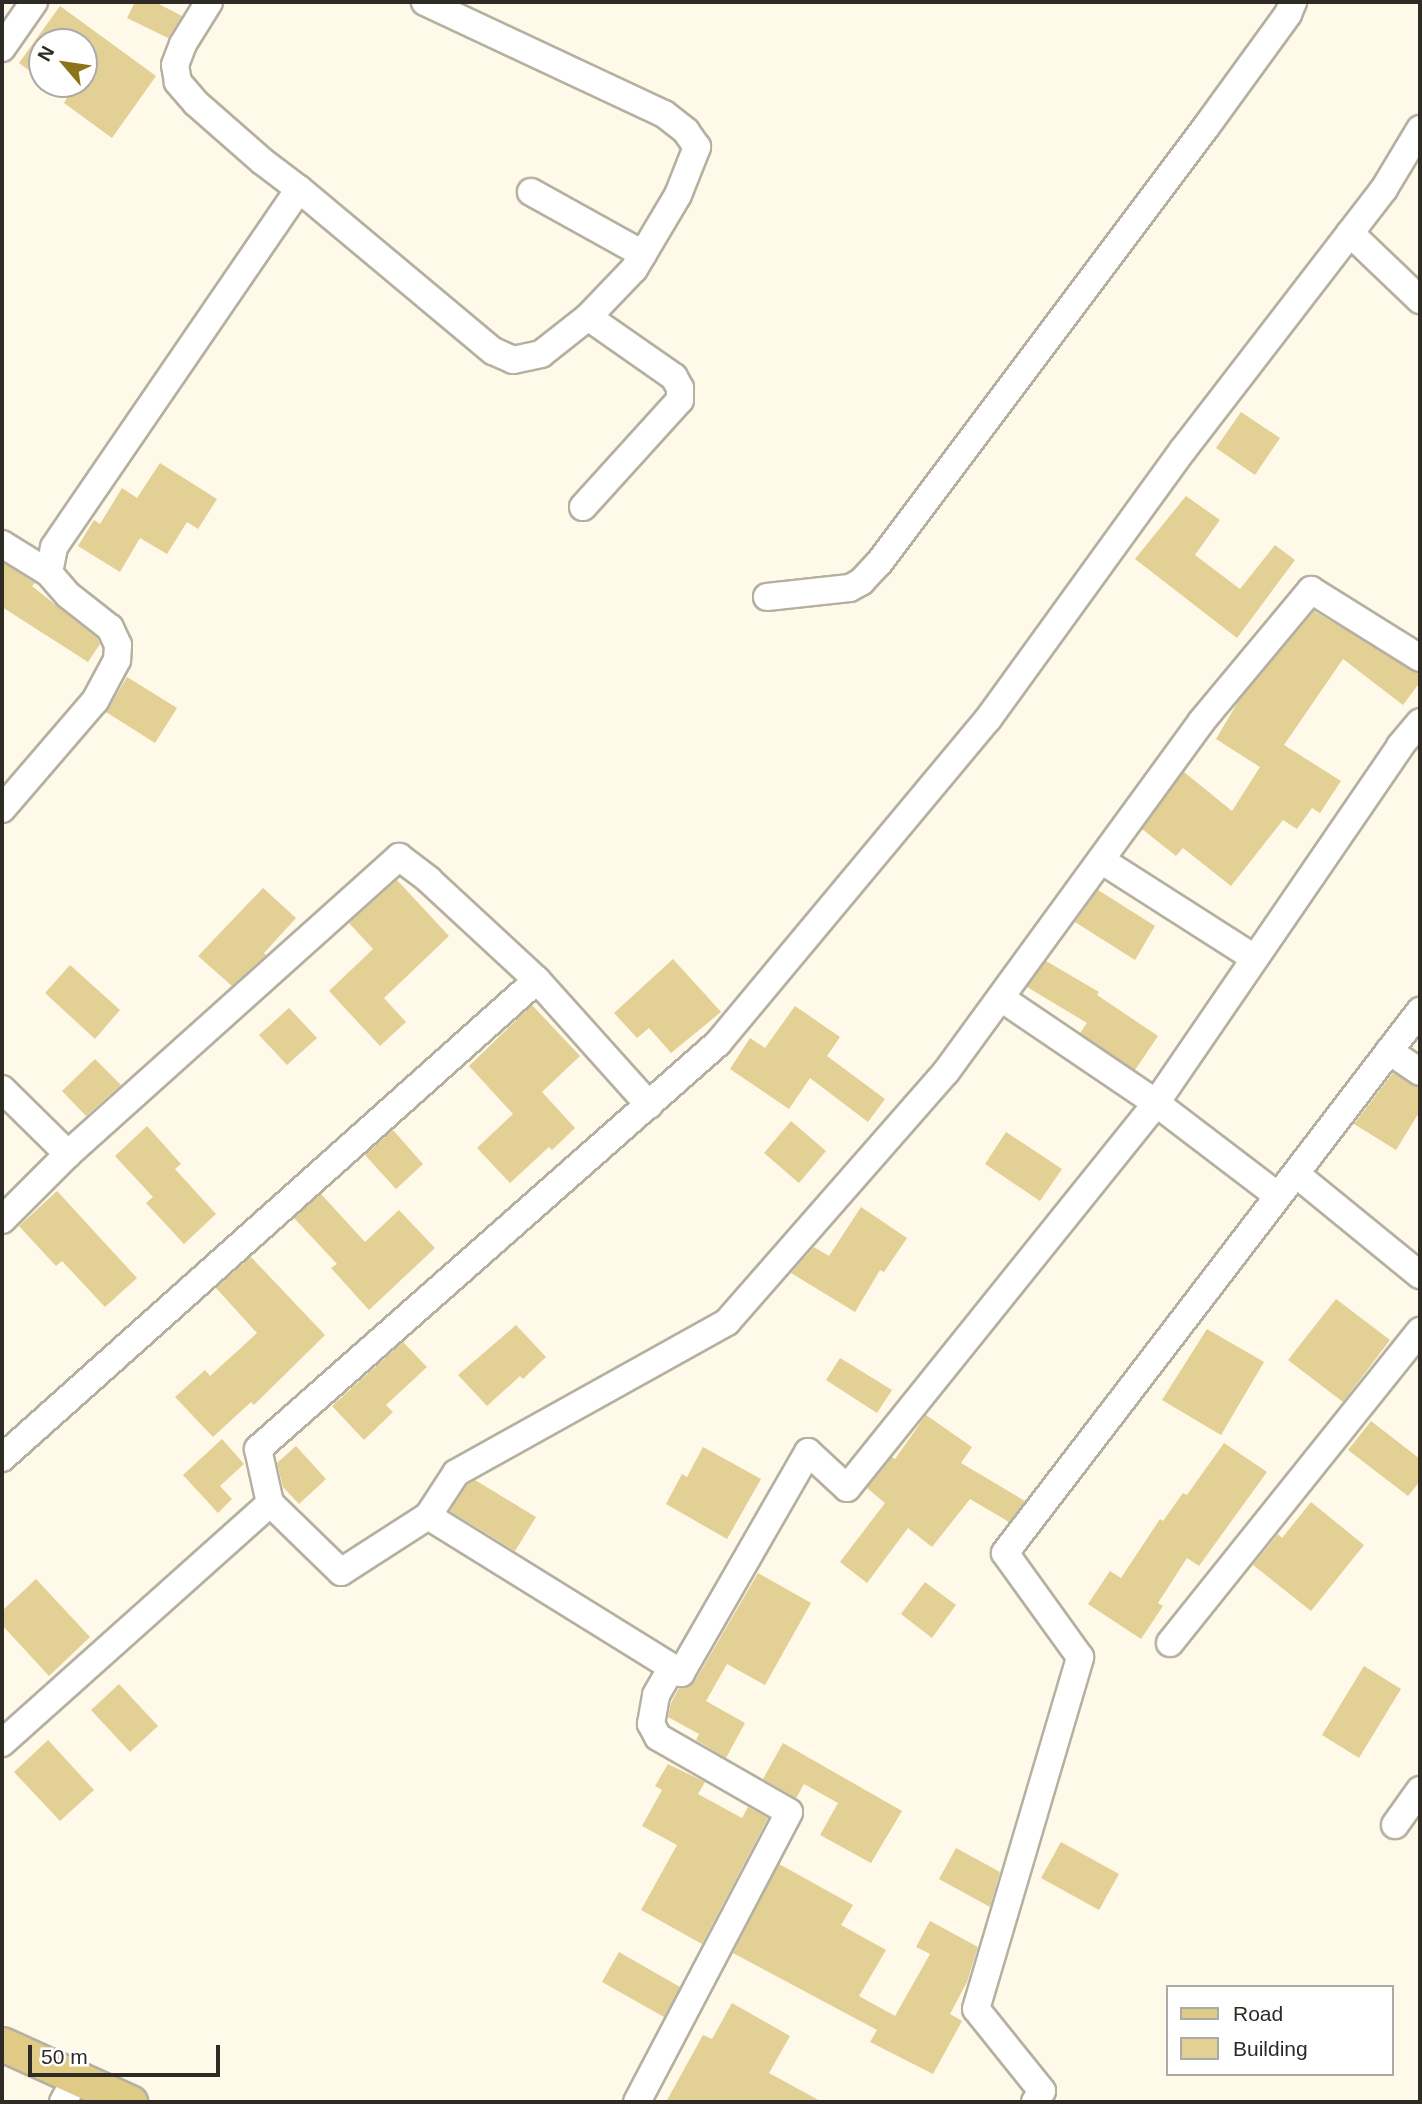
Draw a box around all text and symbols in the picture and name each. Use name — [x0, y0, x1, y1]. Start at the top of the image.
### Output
north arrow — [28, 28, 98, 98]
text: N — [33, 42, 58, 65]
legend — [1166, 1985, 1394, 2076]
text: Road — [1233, 2002, 1283, 2025]
scale bar — [32, 2030, 224, 2074]
text: Building — [1233, 2037, 1308, 2060]
text: 50 m — [41, 2045, 88, 2068]

